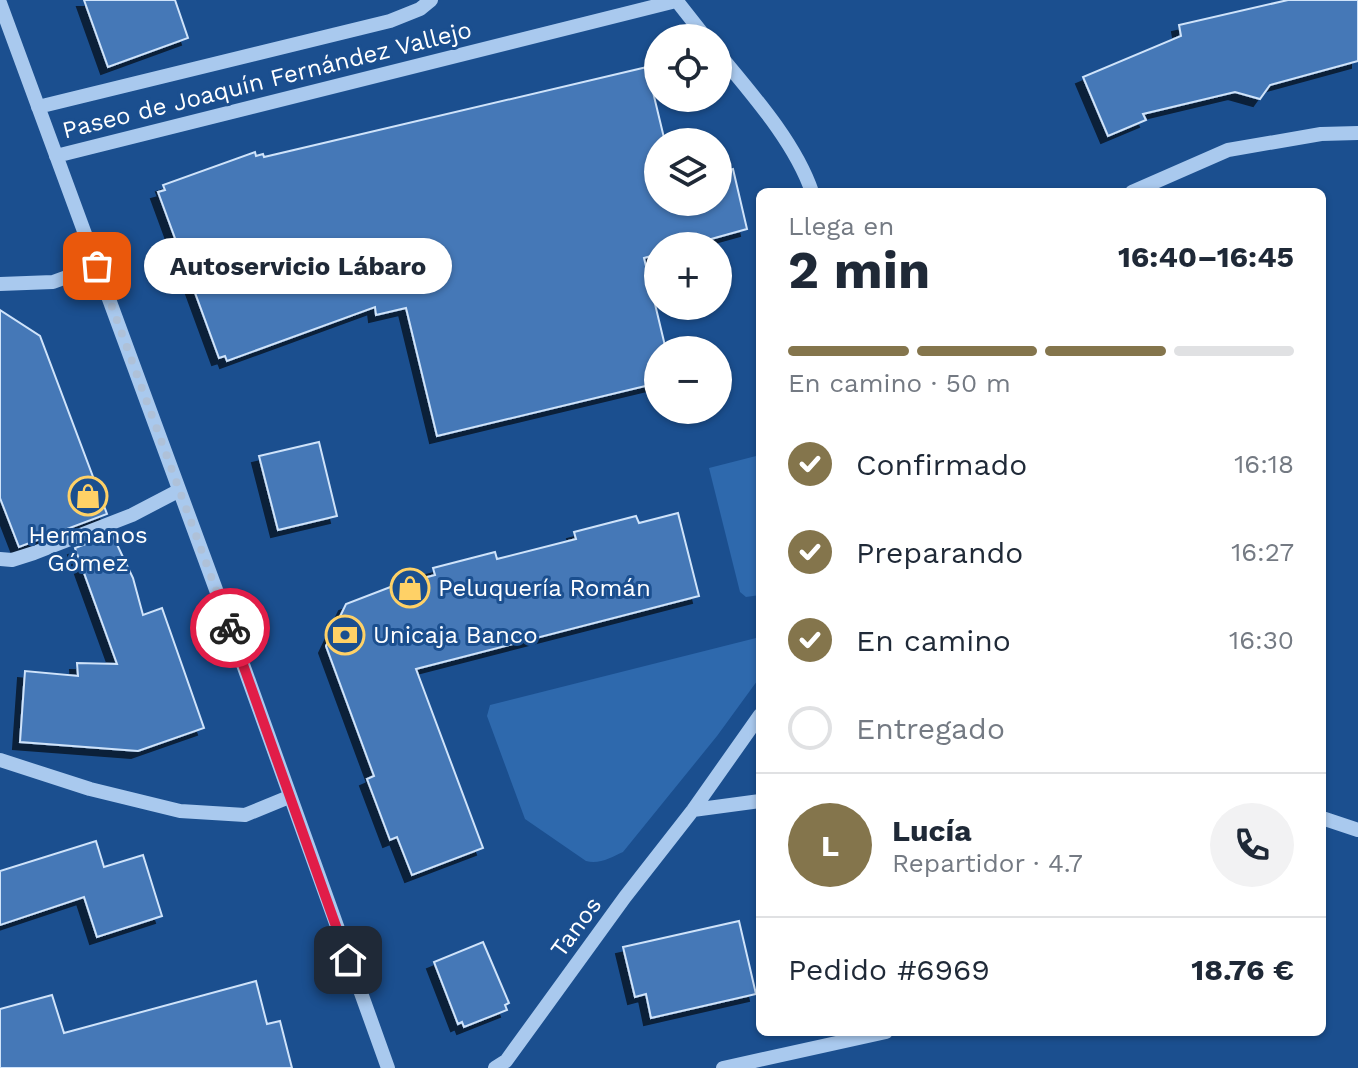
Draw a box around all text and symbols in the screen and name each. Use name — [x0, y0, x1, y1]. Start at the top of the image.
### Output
street label: Paseo de Joaquín Fernández Vallejo — [59, 16, 475, 144]
map controls — [644, 24, 732, 424]
button: locate — [644, 24, 732, 112]
button: layers — [644, 128, 732, 216]
text: Llega en — [788, 211, 894, 241]
pin — [63, 232, 131, 300]
button: + — [644, 232, 732, 320]
callout: Autoservicio Lábaro — [145, 238, 453, 294]
text: 16:40–16:45 — [1118, 239, 1294, 274]
text: 2 min — [788, 240, 930, 301]
icon: bag — [75, 244, 119, 288]
text: Autoservicio Lábaro — [170, 251, 426, 281]
button: − — [644, 336, 732, 424]
text: En camino · 50 m — [788, 368, 1011, 398]
icon: check — [788, 442, 832, 486]
text: Confirmado — [856, 447, 1027, 482]
text: 16:18 — [1234, 449, 1294, 479]
shop icon: Hermanos Gómez — [67, 475, 109, 517]
place label: Hermanos Gómez — [28, 521, 148, 577]
icon: check — [788, 530, 832, 574]
text: Preparando — [856, 535, 1023, 570]
text: 16:27 — [1231, 537, 1294, 567]
shop icon: Peluquería Román — [389, 567, 431, 609]
place label: Peluquería Román — [438, 574, 651, 602]
courier — [190, 588, 270, 668]
icon: bike — [208, 606, 252, 650]
bank icon: Unicaja Banco — [324, 614, 366, 656]
icon: check — [788, 618, 832, 662]
place label: Unicaja Banco — [373, 621, 538, 649]
text: En camino — [856, 623, 1011, 658]
text: 16:30 — [1229, 625, 1294, 655]
text: Entregado — [856, 711, 1005, 746]
button: phone — [1210, 803, 1294, 887]
text: Lucía — [892, 813, 972, 848]
text: L — [821, 828, 839, 863]
text: Repartidor · 4.7 — [892, 848, 1083, 878]
street label: Tanos — [545, 891, 607, 963]
pin — [314, 926, 382, 994]
icon: home — [326, 938, 370, 982]
text: Pedido #6969 — [788, 952, 990, 987]
text: 18.76 € — [1191, 952, 1294, 987]

